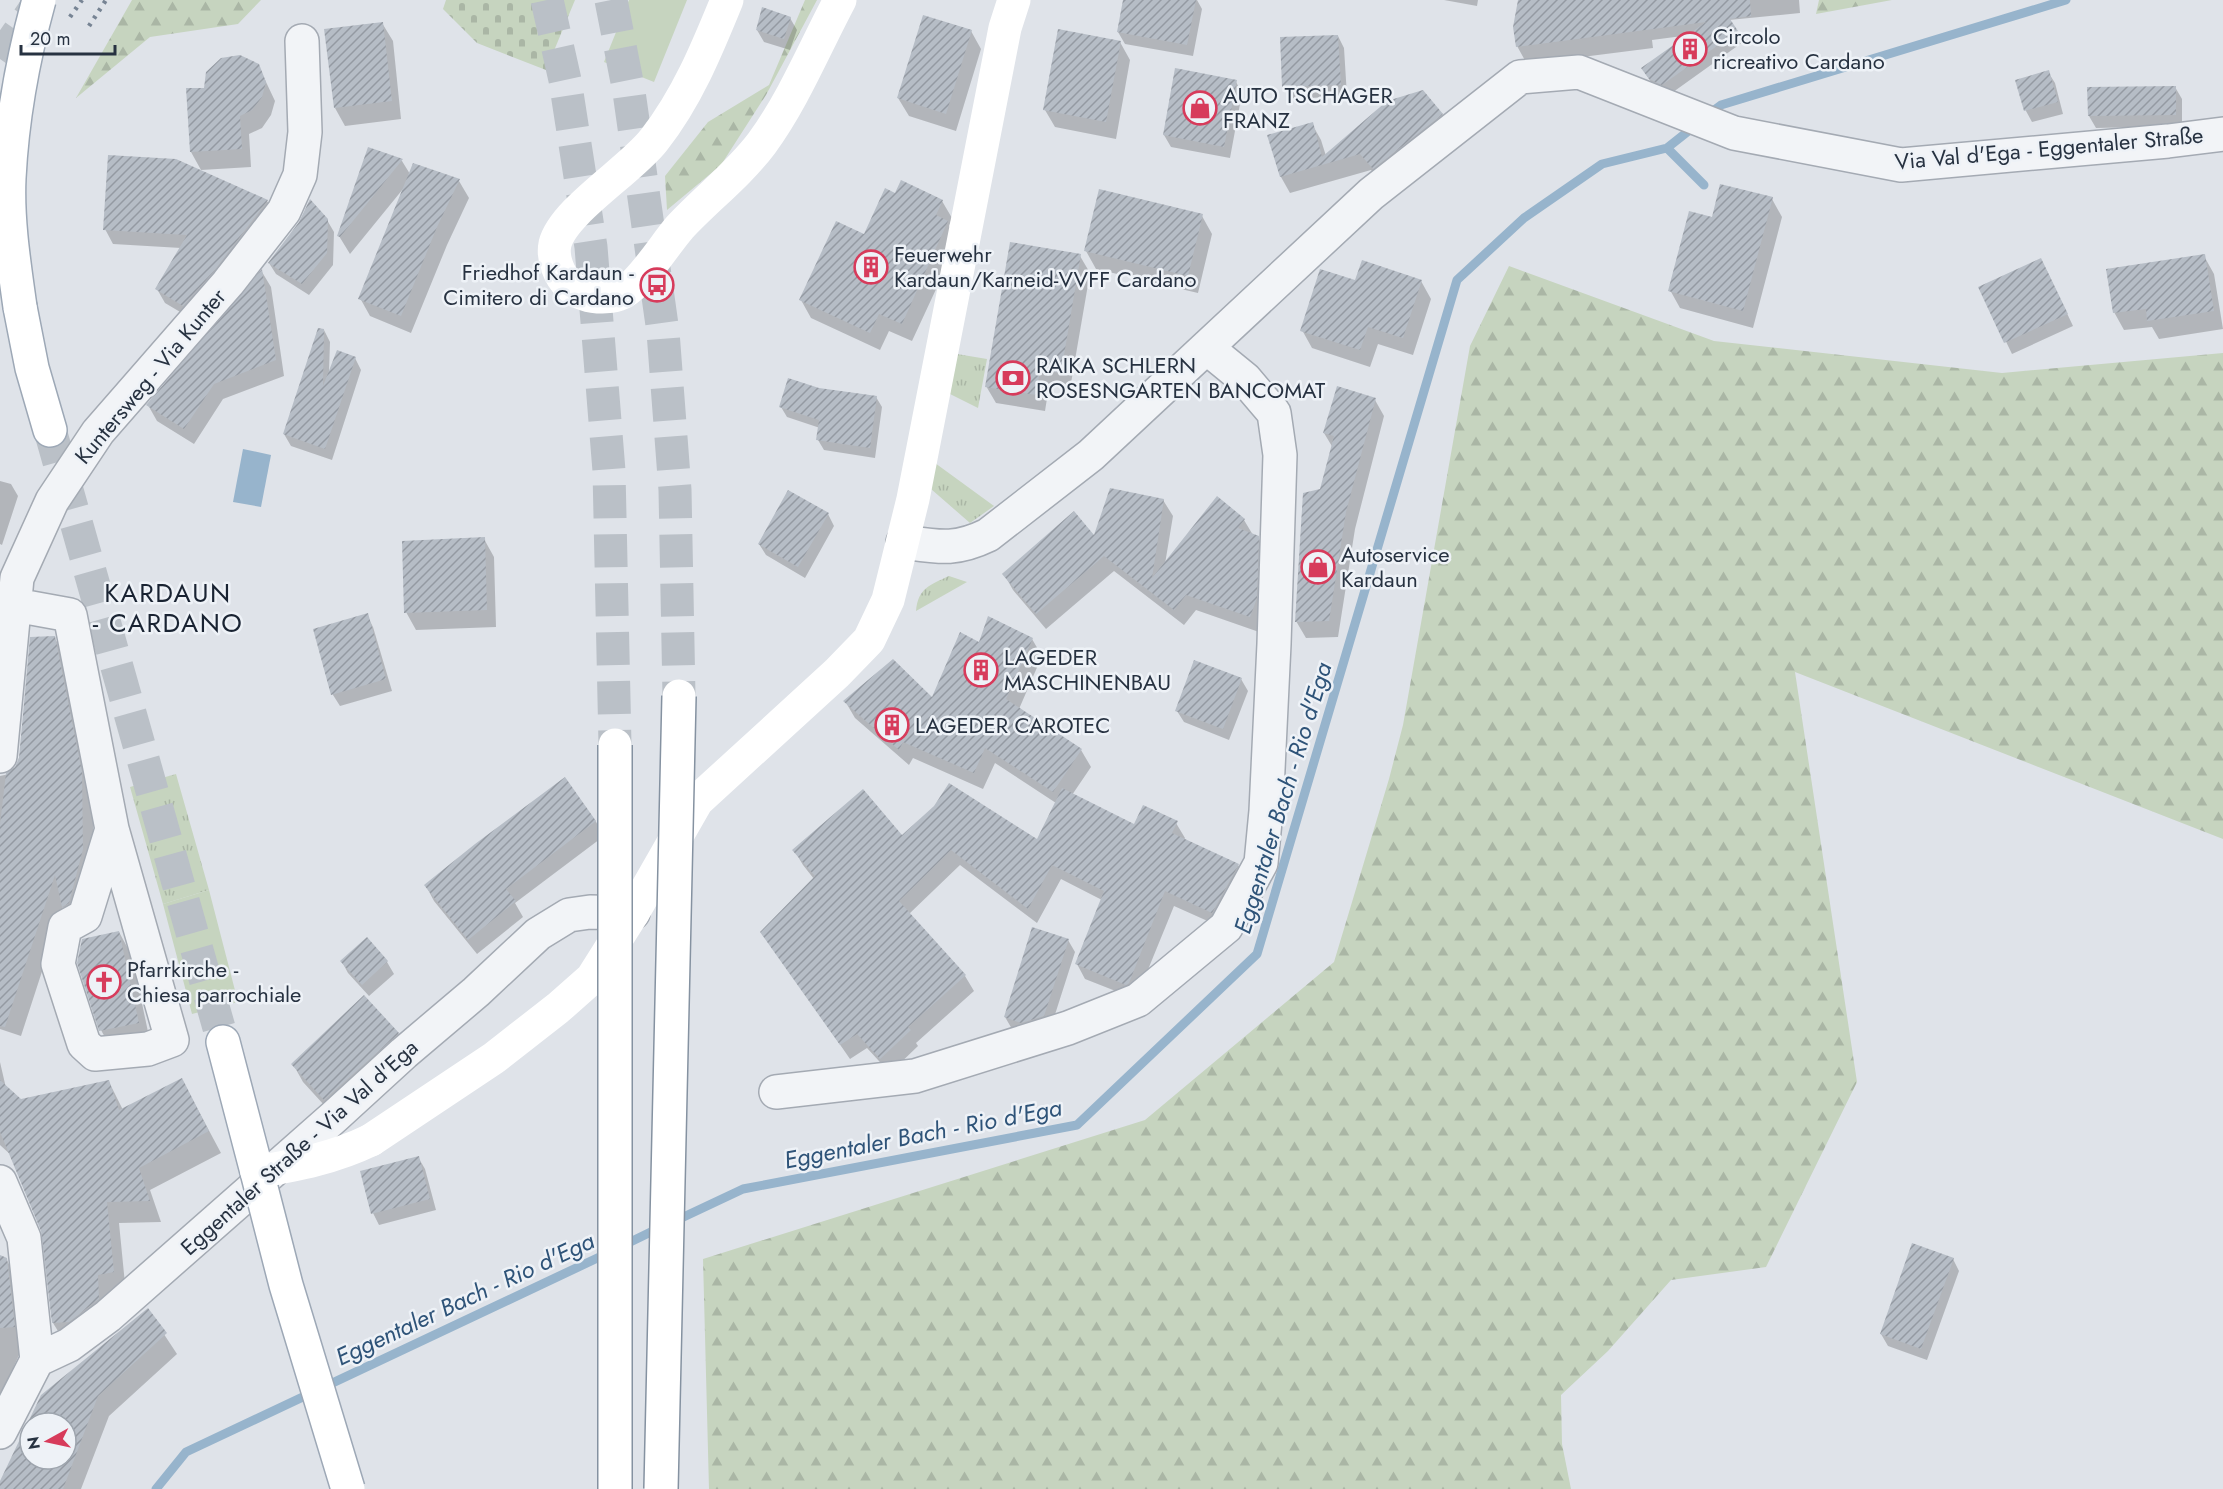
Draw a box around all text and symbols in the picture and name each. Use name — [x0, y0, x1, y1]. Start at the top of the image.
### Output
scale bar — [21, 18, 116, 56]
place label: Circolo ricreativo Cardano — [1713, 20, 1885, 77]
text: 20 m — [30, 26, 70, 52]
building icon: Circolo ricreativo Cardano — [1672, 31, 1708, 67]
place label: AUTO TSCHAGER FRANZ — [1223, 79, 1393, 136]
shop icon: AUTO TSCHAGER FRANZ — [1182, 90, 1218, 126]
street label: Via Val d'Ega - Eggentaler Straße — [1893, 119, 2205, 177]
place label: Feuerwehr Kardaun/Karneid-VVFF Cardano — [894, 238, 1197, 295]
building icon: Feuerwehr Kardaun/Karneid-VVFF Cardano — [853, 249, 889, 285]
place label: Friedhof Kardaun - Cimitero di Cardano — [443, 256, 634, 313]
bus stop icon: Friedhof Kardaun - Cimitero di Cardano — [639, 267, 675, 303]
street label: Kuntersweg - Via Kunter — [67, 281, 233, 471]
place label: RAIKA SCHLERN ROSESNGARTEN BANCOMAT — [1036, 349, 1326, 406]
bank icon: RAIKA SCHLERN ROSESNGARTEN BANCOMAT — [995, 360, 1031, 396]
place label: Autoservice Kardaun — [1341, 538, 1450, 595]
shop icon: Autoservice Kardaun — [1300, 549, 1336, 585]
district label: KARDAUN - CARDANO — [93, 574, 243, 642]
place label: LAGEDER MASCHINENBAU — [1004, 641, 1171, 698]
building icon: LAGEDER MASCHINENBAU — [963, 652, 999, 688]
water label: Eggentaler Bach - Rio d'Ega — [1225, 658, 1341, 938]
building icon: LAGEDER CAROTEC — [874, 707, 910, 743]
place label: LAGEDER CAROTEC — [915, 709, 1110, 741]
place label: Pfarrkirche - Chiesa parrochiale — [127, 953, 301, 1010]
church icon: Pfarrkirche - Chiesa parrochiale — [86, 964, 122, 1000]
street label: Eggentaler Straße - Via Val d'Ega — [173, 1032, 425, 1262]
water label: Eggentaler Bach - Rio d'Ega — [781, 1089, 1065, 1178]
water label: Eggentaler Bach - Rio d'Ega — [329, 1223, 600, 1374]
north arrow — [18, 1411, 78, 1471]
text: N — [21, 1435, 46, 1451]

